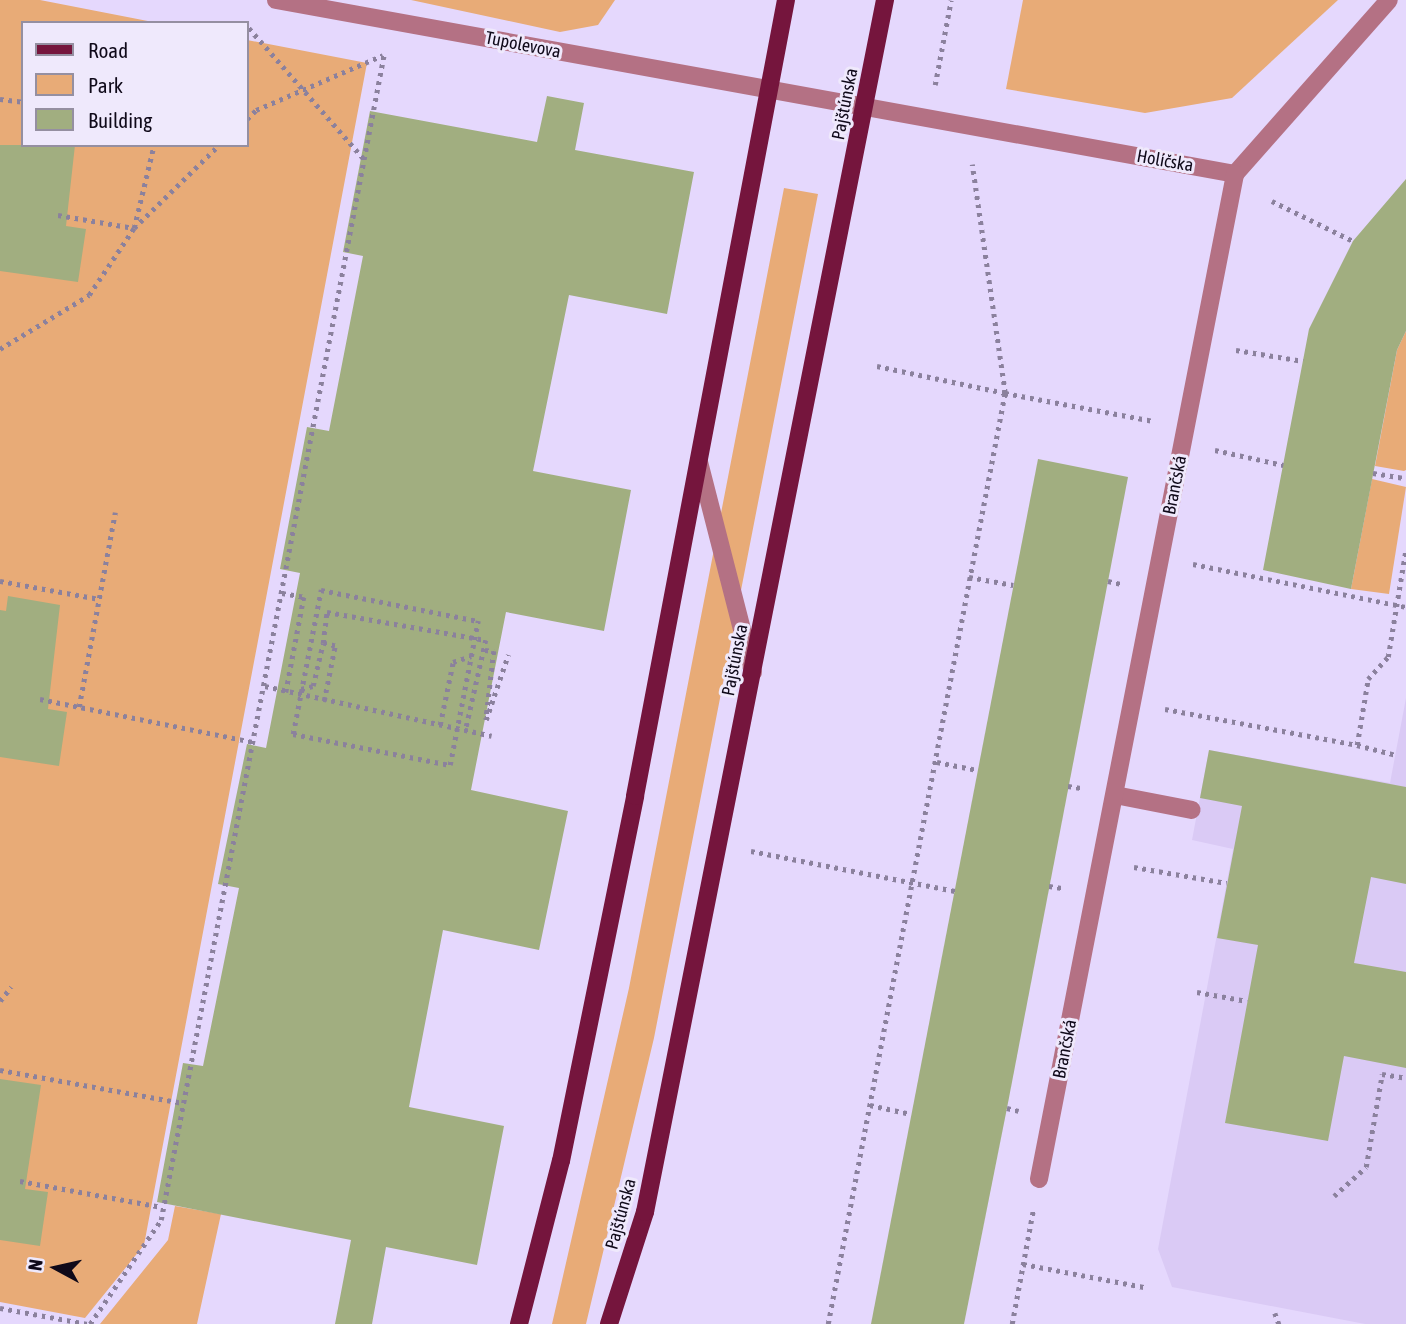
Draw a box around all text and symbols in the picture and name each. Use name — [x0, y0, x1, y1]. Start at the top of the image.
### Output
legend — [21, 21, 248, 147]
street label: Tupolevova — [483, 27, 563, 63]
text: Road — [88, 38, 128, 62]
street label: Pajštúnska — [827, 66, 863, 142]
text: Park — [88, 73, 123, 97]
text: Building — [88, 108, 152, 132]
street label: Holíčska — [1135, 145, 1195, 177]
street label: Brančská — [1159, 454, 1191, 516]
street label: Pajštúnska — [717, 622, 753, 698]
street label: Brančská — [1049, 1018, 1081, 1080]
street label: Pajštúnska — [601, 1176, 641, 1252]
north arrow — [21, 1233, 91, 1303]
text: N — [24, 1258, 47, 1272]

